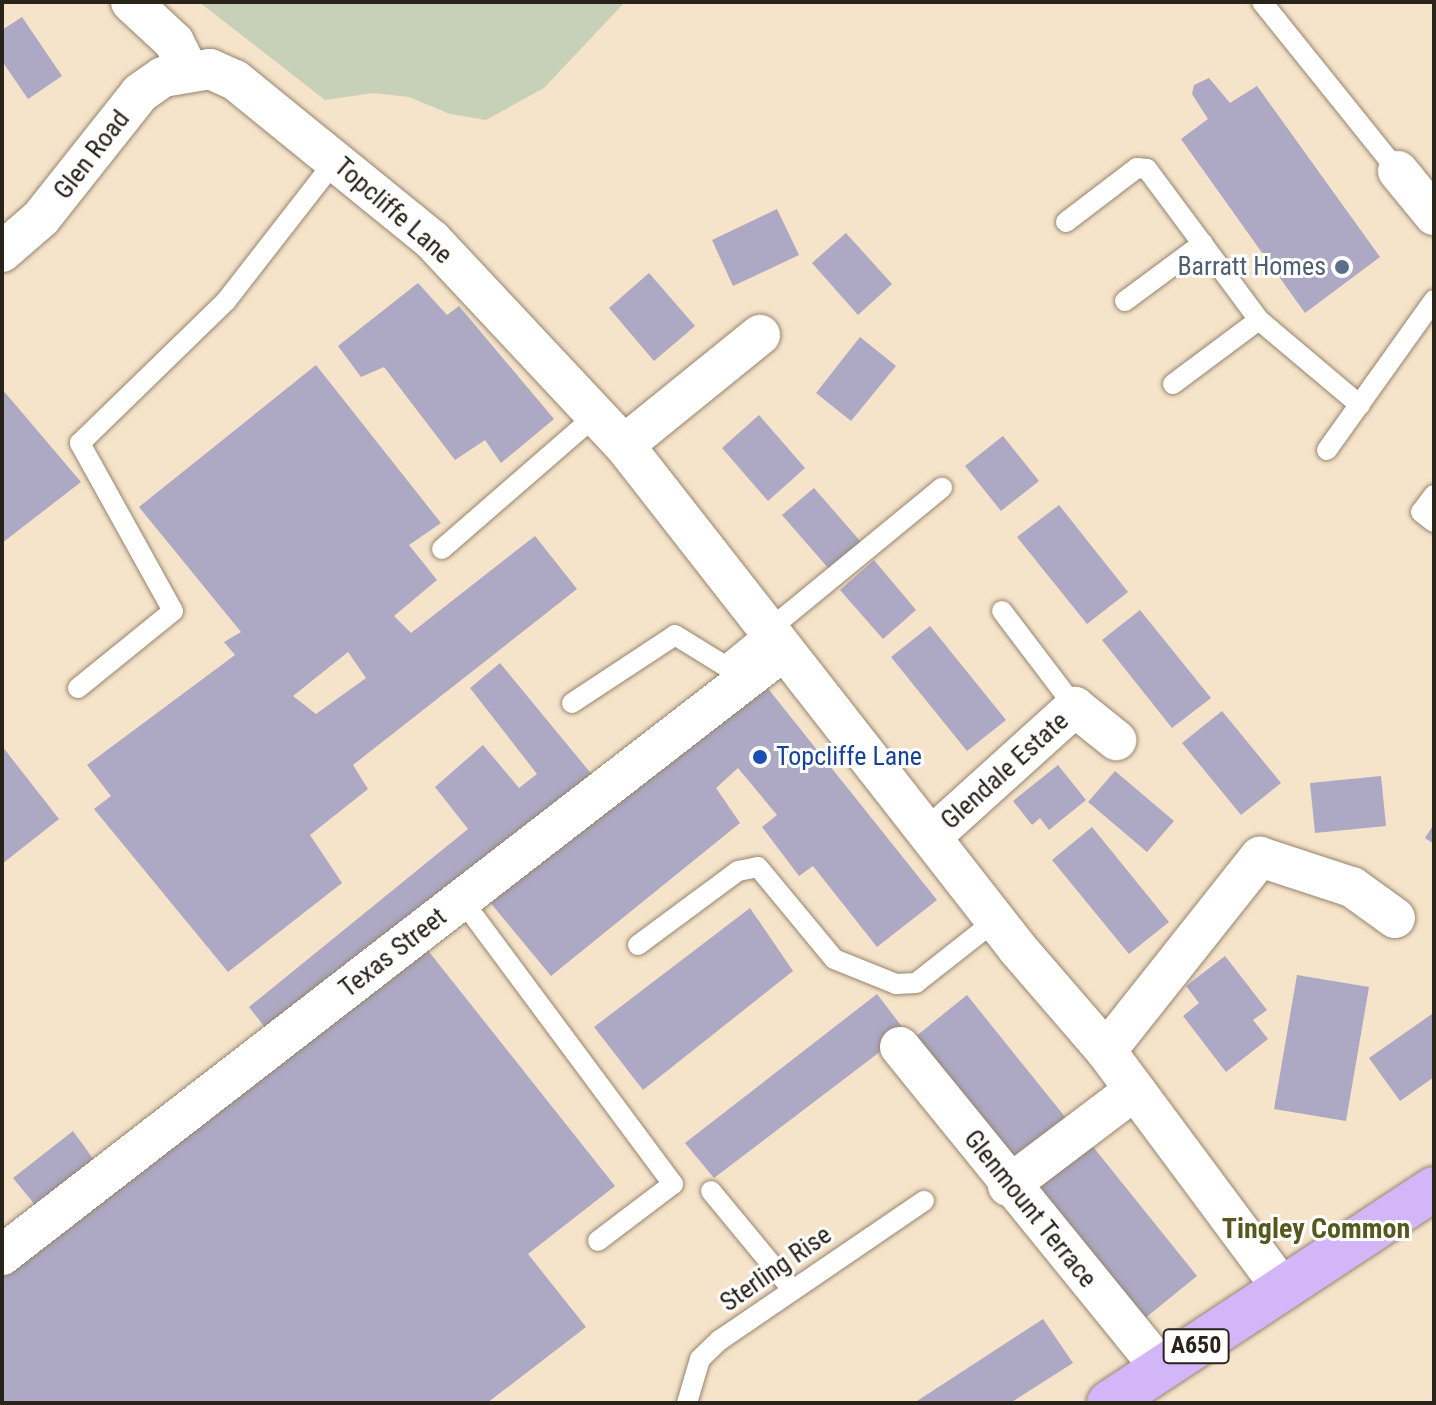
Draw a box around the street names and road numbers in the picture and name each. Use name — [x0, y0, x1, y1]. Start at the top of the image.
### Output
street label: Glen Road — [48, 104, 136, 206]
street label: Topcliffe Lane — [328, 151, 458, 271]
street label: Glendale Estate — [935, 706, 1075, 836]
street label: Texas Street — [333, 902, 453, 1004]
street label: Glenmount Terrace — [957, 1124, 1103, 1294]
street label: Sterling Rise — [714, 1219, 838, 1319]
road number: A650 — [1162, 1326, 1230, 1366]

